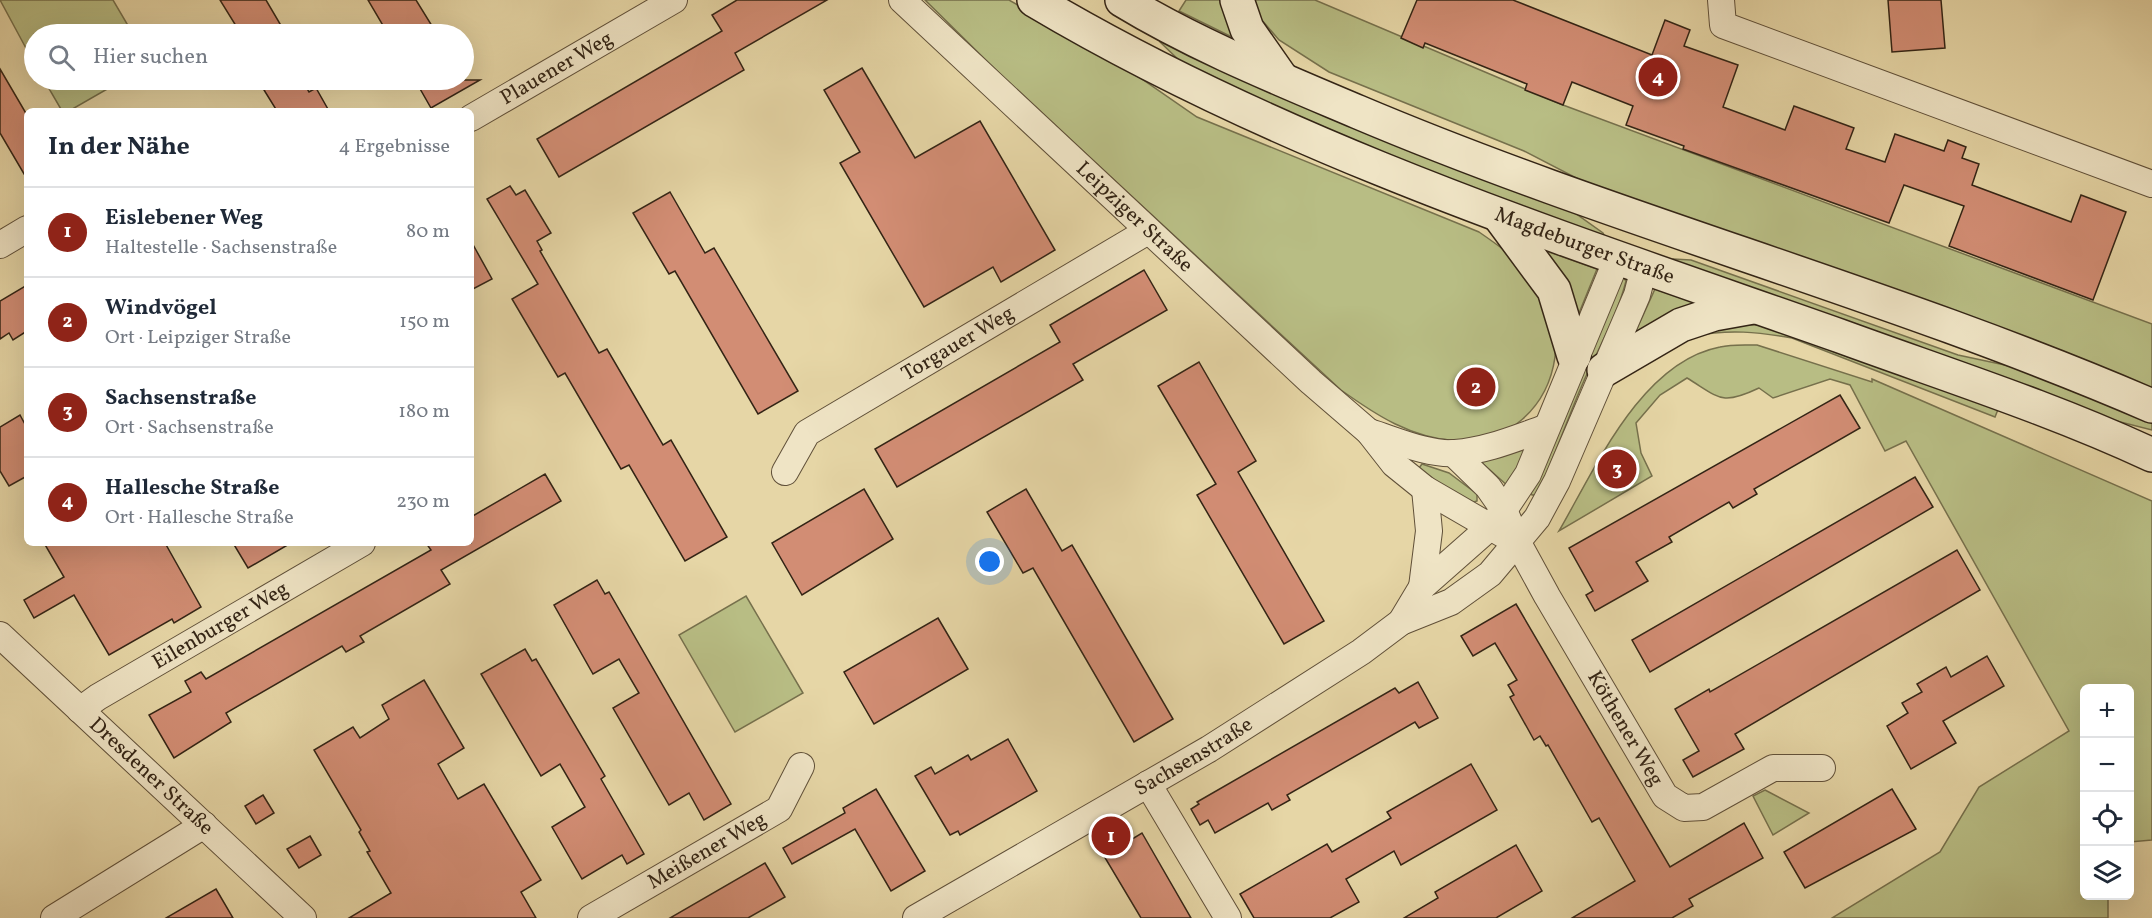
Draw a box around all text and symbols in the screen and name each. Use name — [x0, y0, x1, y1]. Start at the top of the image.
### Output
search box — [24, 24, 474, 90]
street label: Plauener Weg — [495, 24, 618, 112]
icon: search — [45, 41, 78, 74]
text: Hier suchen — [93, 42, 208, 73]
pin: 4 — [1638, 54, 1678, 100]
text: In der Nähe — [48, 129, 190, 165]
text: 4 Ergebnisse — [338, 133, 450, 161]
street label: Leipziger Straße — [1069, 155, 1200, 279]
street label: Magdeburger Straße — [1491, 200, 1679, 292]
text: Eislebener Weg — [105, 203, 263, 234]
text: 1 — [63, 218, 72, 246]
text: 80 m — [406, 218, 450, 246]
text: Haltestelle · Sachsenstraße — [105, 234, 337, 262]
text: Windvögel — [105, 293, 217, 324]
street label: Torgauer Weg — [896, 299, 1019, 388]
text: 2 — [62, 308, 73, 336]
text: 150 m — [399, 308, 450, 336]
text: Ort · Leipziger Straße — [105, 324, 291, 352]
pin: 2 — [1456, 364, 1496, 410]
text: Sachsenstraße — [105, 383, 257, 414]
text: 3 — [62, 398, 73, 426]
text: 180 m — [398, 398, 450, 426]
text: Ort · Sachsenstraße — [105, 414, 274, 442]
pin: 3 — [1598, 446, 1636, 492]
text: Hallesche Straße — [105, 473, 279, 504]
text: 4 — [61, 488, 74, 516]
text: 230 m — [396, 488, 450, 516]
text: Ort · Hallesche Straße — [105, 504, 294, 532]
your location — [975, 547, 1004, 576]
street label: Eilenburger Weg — [147, 574, 294, 677]
street label: Köthener Weg — [1580, 665, 1671, 792]
map controls — [2080, 684, 2134, 900]
button: + — [2080, 684, 2134, 738]
street label: Sachsenstraße — [1129, 710, 1258, 803]
street label: Dresdener Straße — [82, 711, 220, 842]
button: − — [2080, 738, 2134, 792]
button: locate — [2080, 792, 2134, 846]
street label: Meißener Weg — [642, 805, 772, 897]
pin: 1 — [1092, 814, 1130, 858]
button: layers — [2080, 846, 2134, 900]

